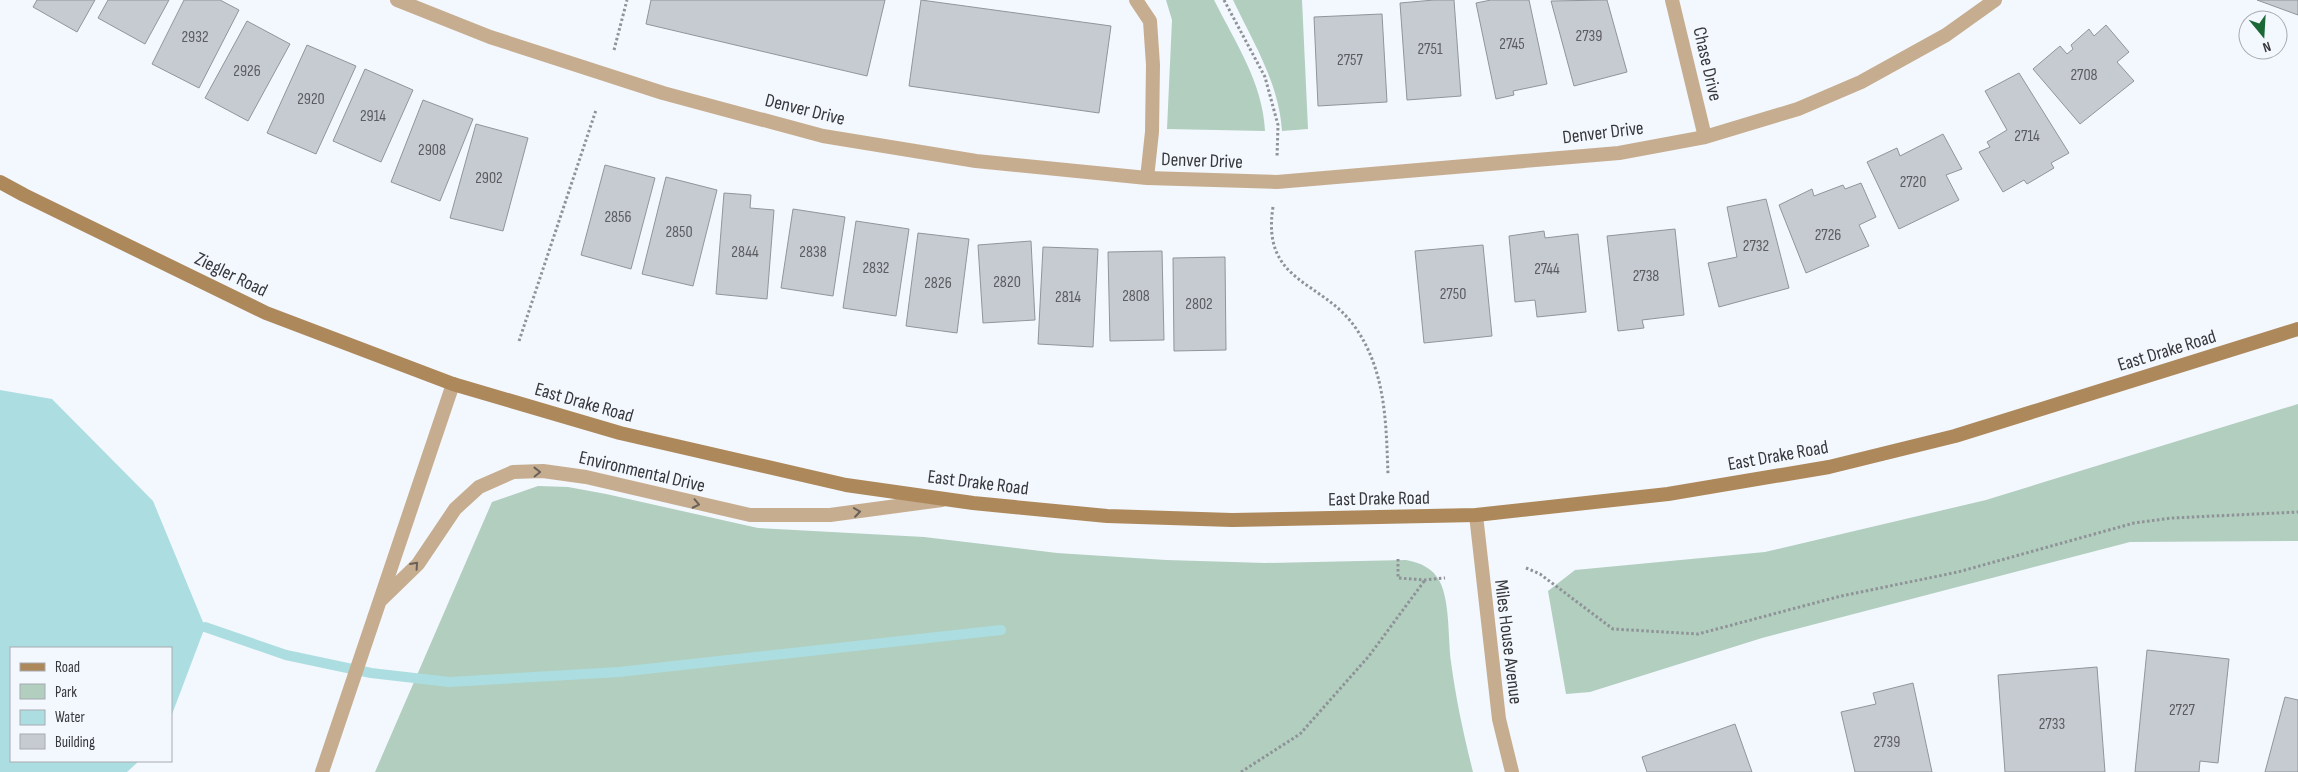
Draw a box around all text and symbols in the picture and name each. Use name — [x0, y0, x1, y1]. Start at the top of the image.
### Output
north arrow — [2238, 10, 2288, 60]
street label: Chase Drive — [1687, 25, 1727, 103]
house number: 2739 — [1576, 27, 1602, 46]
house number: 2932 — [182, 28, 209, 47]
house number: 2745 — [1499, 35, 1525, 54]
text: N — [2261, 38, 2273, 56]
house number: 2751 — [1417, 40, 1443, 59]
house number: 2757 — [1337, 51, 1363, 70]
house number: 2926 — [233, 62, 261, 81]
house number: 2708 — [2070, 66, 2098, 85]
street label: Denver Drive — [763, 89, 847, 131]
house number: 2920 — [297, 90, 325, 109]
house number: 2914 — [360, 107, 386, 126]
street label: Denver Drive — [1561, 117, 1645, 149]
house number: 2714 — [2014, 127, 2040, 146]
house number: 2908 — [418, 141, 446, 160]
street label: Denver Drive — [1161, 148, 1243, 174]
house number: 2902 — [475, 169, 503, 188]
house number: 2720 — [1900, 173, 1926, 192]
house number: 2856 — [604, 208, 632, 227]
house number: 2850 — [665, 223, 693, 242]
house number: 2726 — [1815, 226, 1841, 245]
house number: 2732 — [1743, 237, 1769, 256]
house number: 2844 — [731, 243, 759, 262]
house number: 2838 — [799, 243, 827, 262]
street label: Ziegler Road — [191, 248, 271, 302]
house number: 2832 — [863, 259, 889, 278]
house number: 2744 — [1534, 260, 1560, 279]
house number: 2738 — [1633, 267, 1659, 286]
house number: 2820 — [993, 273, 1021, 292]
house number: 2826 — [924, 274, 952, 293]
house number: 2750 — [1440, 285, 1466, 304]
house number: 2808 — [1122, 287, 1150, 306]
house number: 2814 — [1055, 288, 1081, 307]
house number: 2802 — [1185, 295, 1213, 314]
street label: East Drake Road — [2115, 325, 2219, 377]
street label: East Drake Road — [532, 378, 636, 428]
street label: East Drake Road — [1726, 436, 1830, 476]
street label: Environmental Drive — [577, 446, 707, 498]
street label: East Drake Road — [926, 465, 1030, 501]
one-way arrow — [534, 467, 541, 477]
street label: East Drake Road — [1328, 487, 1430, 511]
one-way arrow — [691, 498, 700, 508]
one-way arrow — [853, 507, 861, 518]
one-way arrow — [410, 562, 419, 571]
street label: Miles House Avenue — [1489, 578, 1527, 706]
legend — [10, 647, 172, 762]
text: Road — [55, 658, 80, 677]
text: Park — [55, 683, 77, 702]
house number: 2727 — [2169, 701, 2196, 720]
text: Water — [55, 708, 86, 727]
house number: 2733 — [2039, 715, 2065, 734]
text: Building — [55, 733, 95, 752]
house number: 2739 — [1874, 733, 1900, 752]

